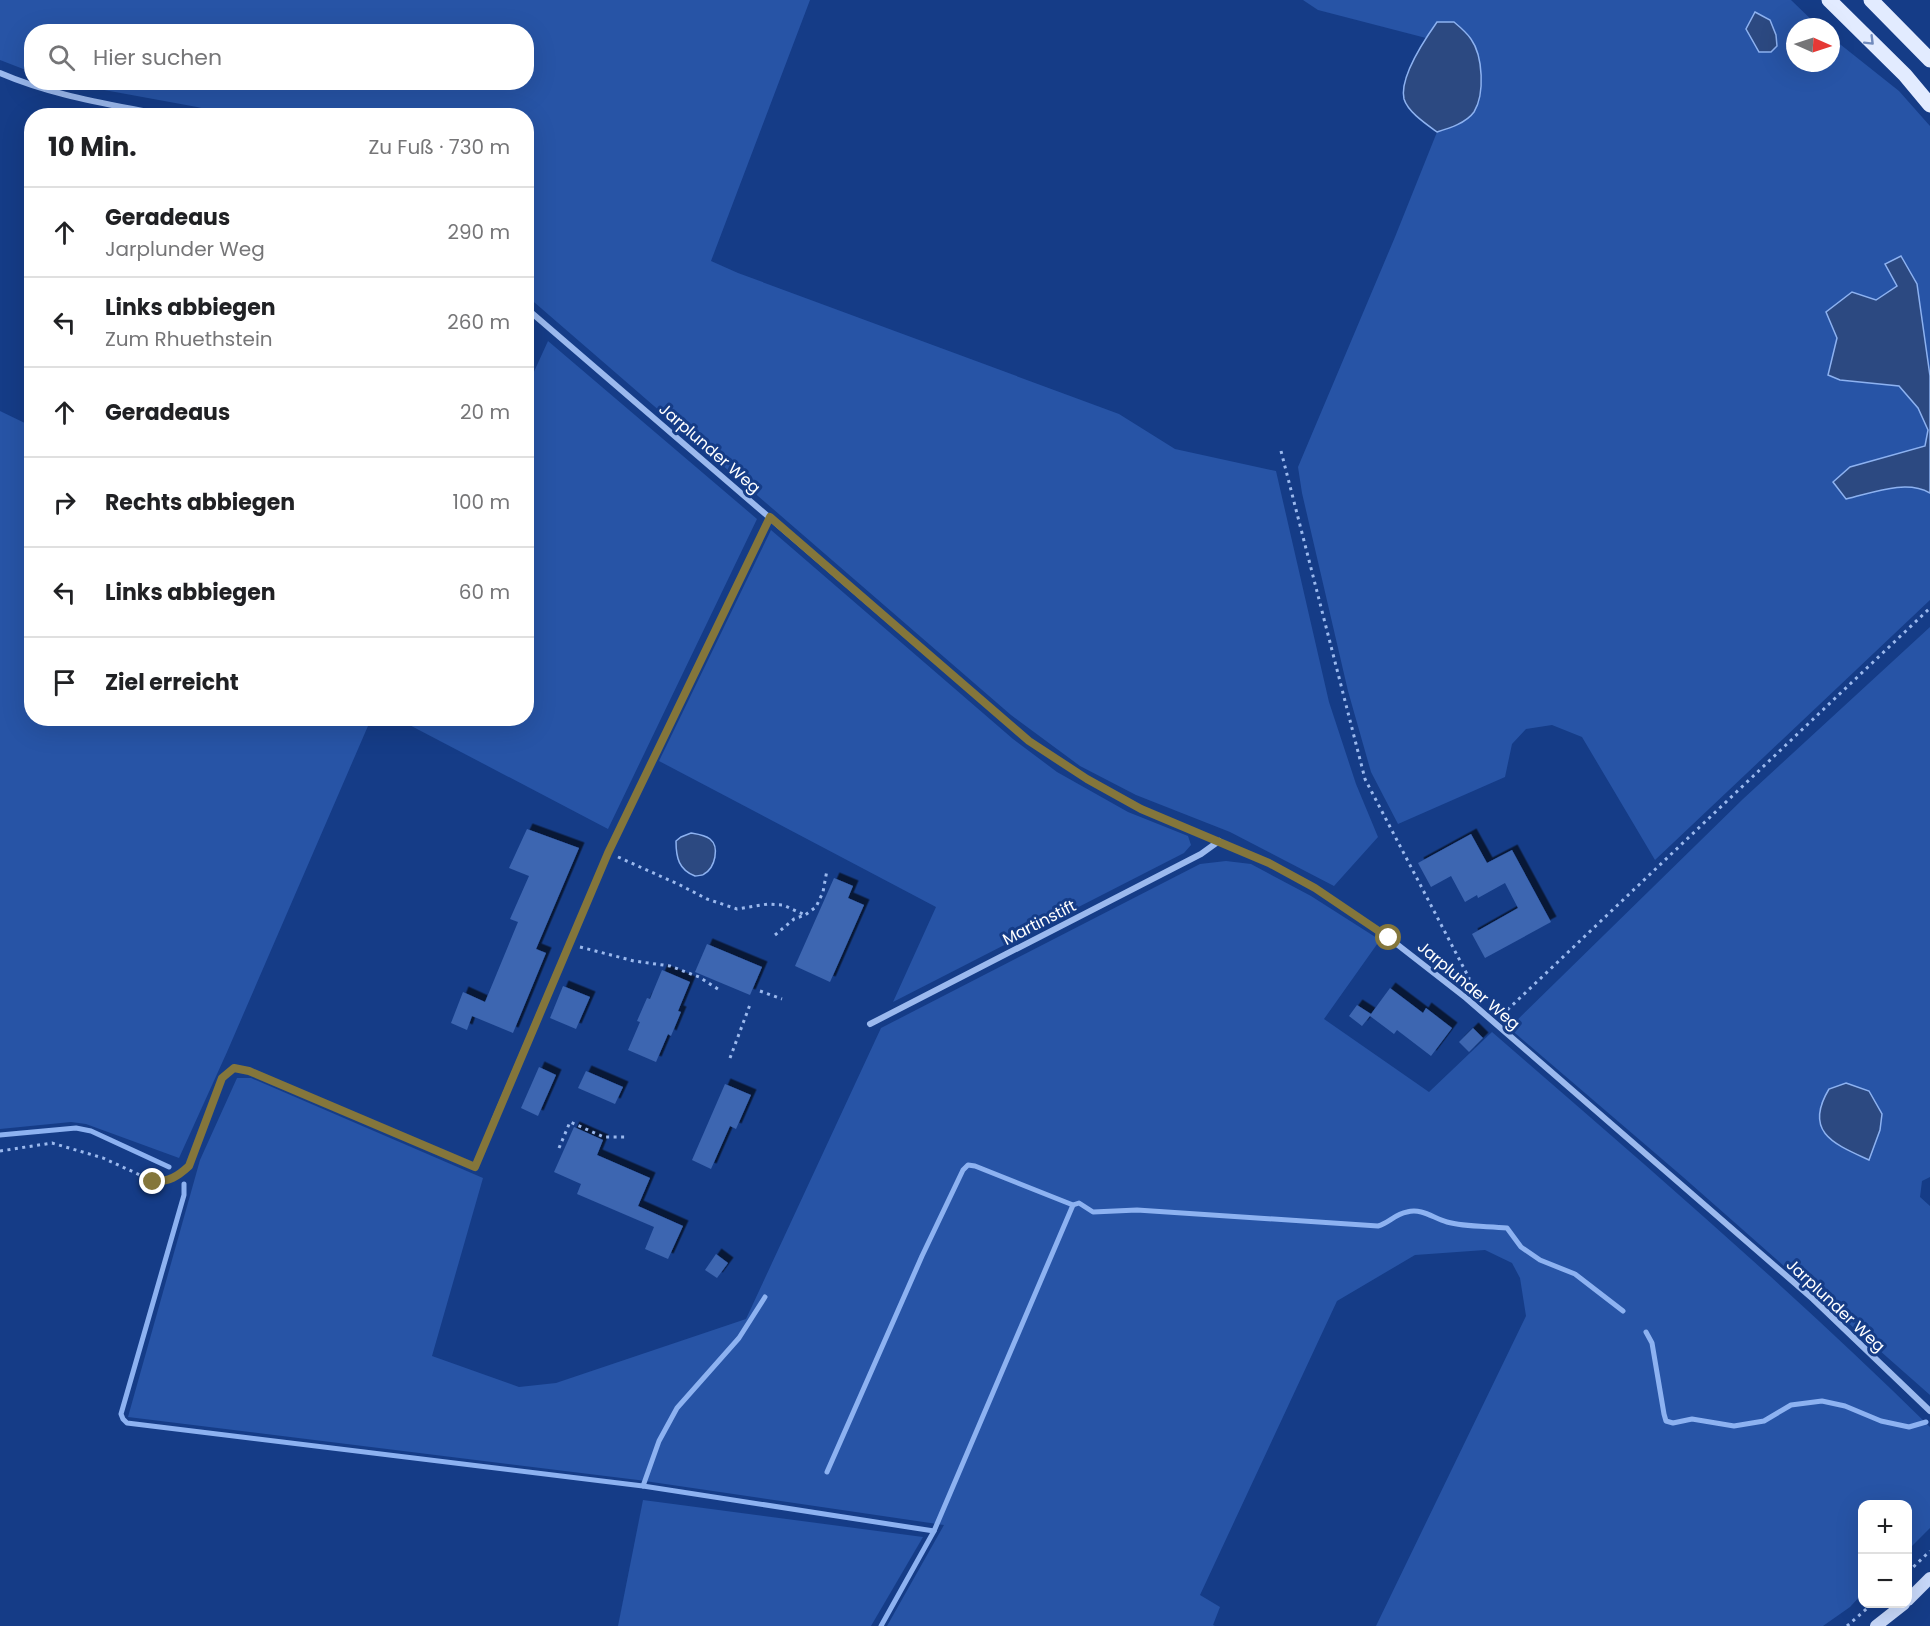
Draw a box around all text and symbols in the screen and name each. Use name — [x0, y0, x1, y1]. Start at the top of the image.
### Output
north arrow — [1786, 18, 1840, 72]
search box — [24, 24, 534, 90]
one-way arrow — [1864, 34, 1874, 45]
icon: search — [45, 41, 78, 74]
text: Hier suchen — [93, 42, 222, 73]
text: 10 Min. — [48, 129, 137, 165]
text: Zu Fuß · 730 m — [368, 133, 510, 161]
text: Geradeaus — [105, 202, 230, 233]
icon: ahead — [48, 216, 81, 249]
text: 290 m — [447, 218, 510, 246]
text: Jarplunder Weg — [105, 235, 265, 263]
text: Links abbiegen — [105, 292, 276, 323]
icon: left — [48, 306, 81, 339]
text: 260 m — [447, 308, 510, 336]
text: Zum Rhuethstein — [105, 325, 273, 353]
icon: ahead — [48, 396, 81, 429]
text: Geradeaus — [105, 397, 230, 428]
text: 20 m — [460, 398, 510, 426]
street label: Jarplunder Weg — [654, 398, 765, 499]
icon: right — [48, 486, 81, 519]
text: Rechts abbiegen — [105, 487, 295, 518]
text: 100 m — [453, 488, 510, 516]
icon: left — [48, 576, 81, 609]
text: Links abbiegen — [105, 577, 276, 608]
text: 60 m — [459, 578, 510, 606]
icon: arrive — [48, 666, 81, 699]
text: Ziel erreicht — [105, 667, 239, 698]
street label: Martinstift — [998, 894, 1080, 951]
route start — [1375, 924, 1401, 950]
street label: Jarplunder Weg — [1412, 935, 1525, 1035]
route end — [139, 1168, 165, 1194]
street label: Jarplunder Weg — [1781, 1253, 1890, 1357]
map controls — [1858, 1500, 1912, 1608]
button: + — [1858, 1500, 1912, 1554]
button: − — [1858, 1554, 1912, 1608]

